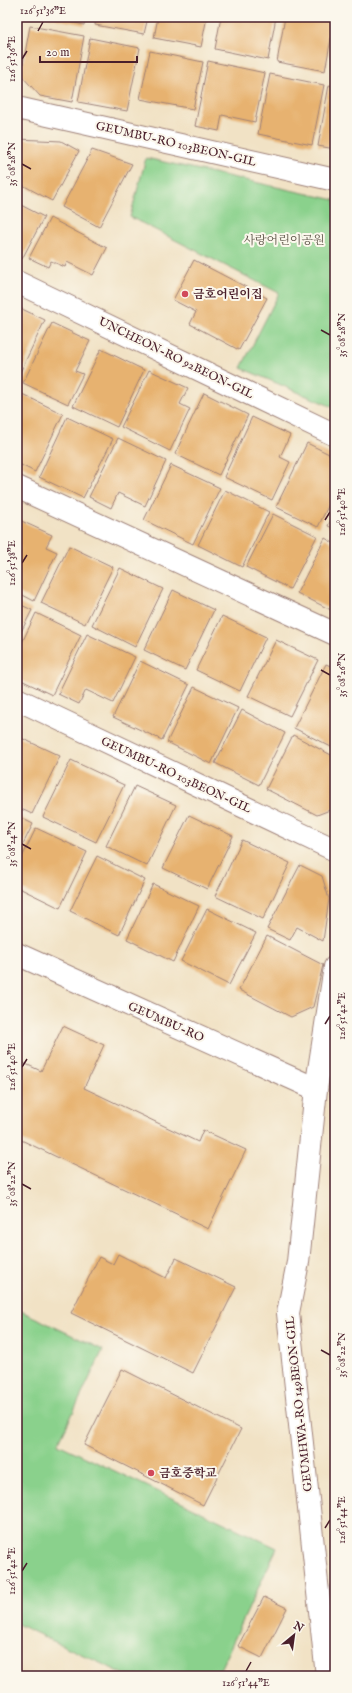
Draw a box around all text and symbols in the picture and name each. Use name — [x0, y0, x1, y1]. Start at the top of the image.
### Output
text: 126°51'36"E — [20, 5, 66, 18]
text: 126°51'36"E — [6, 36, 19, 82]
scale bar — [40, 38, 137, 64]
text: 20 m — [46, 45, 69, 60]
street label: GEUMBU-RO 103BEON-GIL — [94, 118, 258, 170]
text: 35°08'28"N — [6, 141, 19, 186]
park label: 사랑어린이공원 — [243, 233, 325, 248]
place label: 금호어린이집 — [193, 287, 263, 302]
marker: 금호어린이집 — [180, 289, 190, 299]
text: 35°08'28"N — [336, 312, 349, 357]
street label: UNCHEON-RO 92BEON-GIL — [96, 314, 256, 402]
text: 126°51'40"E — [336, 488, 349, 536]
text: 126°51'38"E — [6, 540, 19, 586]
text: 35°08'26"N — [336, 652, 349, 697]
street label: GEUMBU-RO 103BEON-GIL — [98, 734, 254, 817]
text: 35°08'24"N — [6, 821, 19, 867]
text: 126°51'42"E — [336, 992, 349, 1040]
street label: GEUMBU-RO — [126, 999, 206, 1045]
text: 126°51'40"E — [6, 1043, 19, 1091]
text: 35°08'22"N — [6, 1161, 19, 1207]
street label: GEUMHWA-RO 149BEON-GIL — [282, 1315, 316, 1492]
text: 35°08'22"N — [336, 1332, 349, 1378]
place label: 금호중학교 — [159, 1466, 217, 1481]
marker: 금호중학교 — [146, 1468, 156, 1478]
text: 126°51'44"E — [336, 1496, 349, 1544]
text: 126°51'42"E — [6, 1547, 19, 1595]
north arrow — [274, 1615, 314, 1655]
text: N — [290, 1618, 306, 1636]
text: 126°51'44"E — [222, 1677, 270, 1690]

